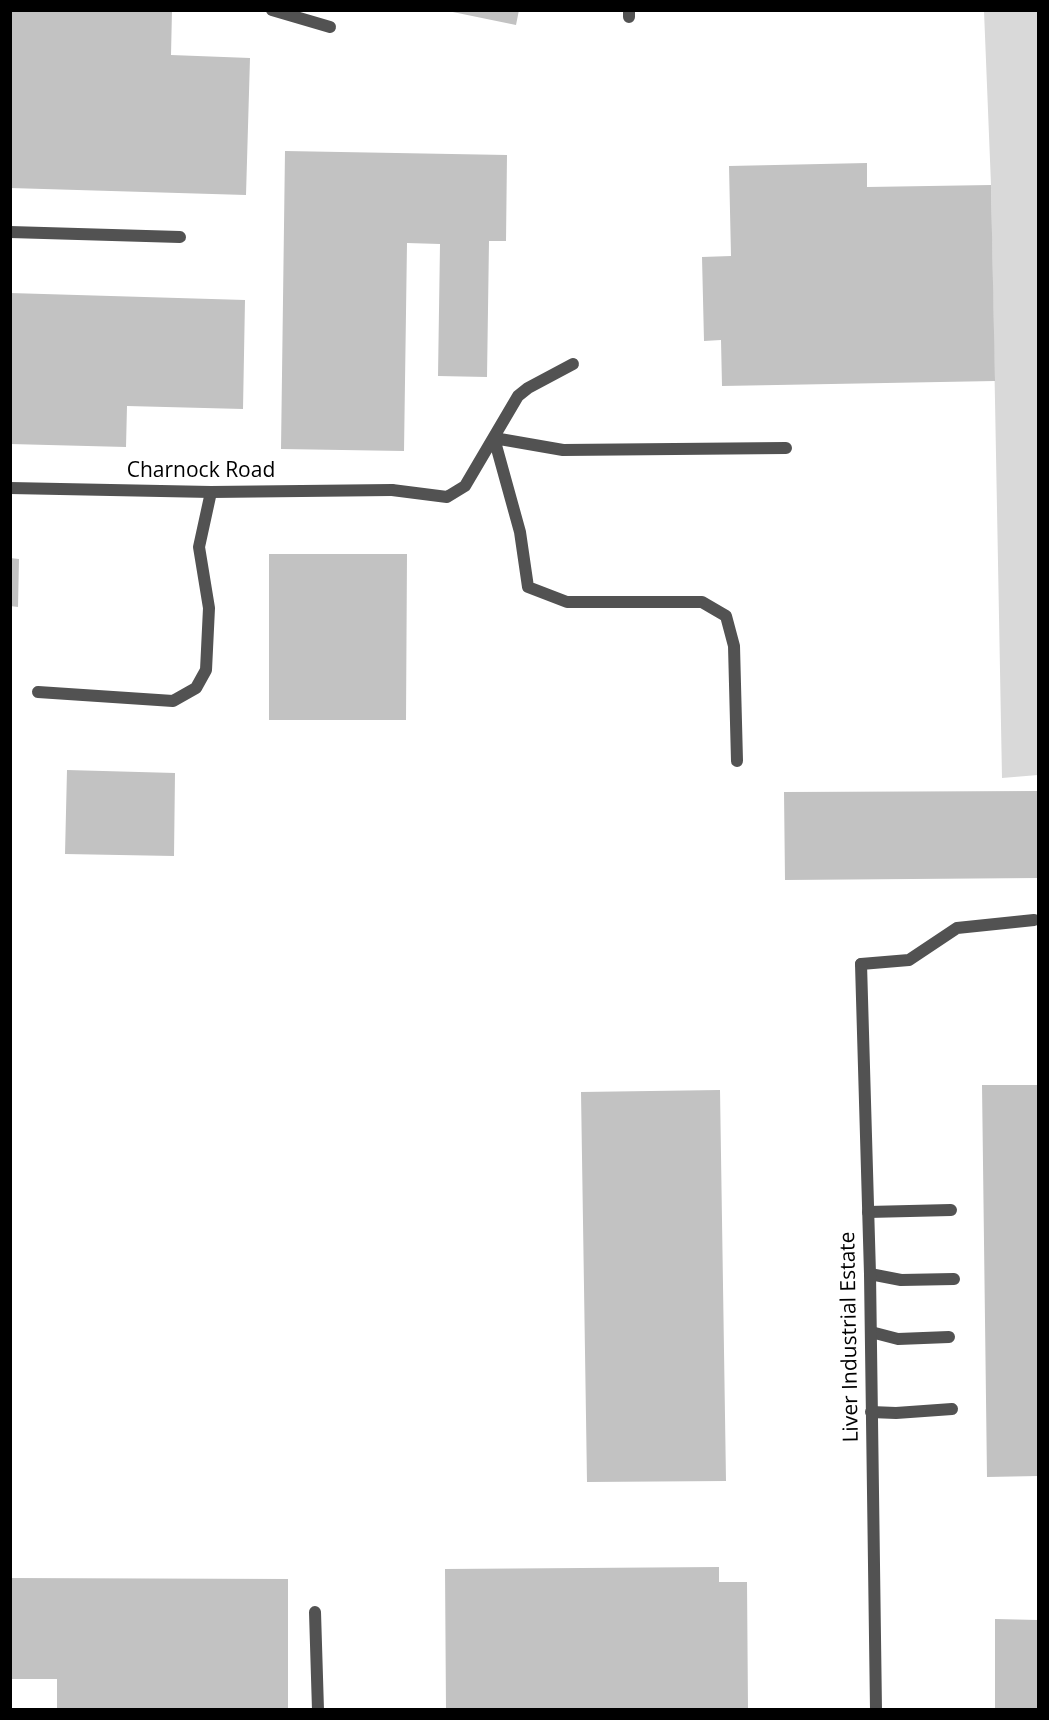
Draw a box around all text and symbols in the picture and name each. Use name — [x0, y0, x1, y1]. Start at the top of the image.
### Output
street label: Charnock Road — [127, 458, 275, 484]
street label: Liver Industrial Estate — [836, 1231, 864, 1443]

